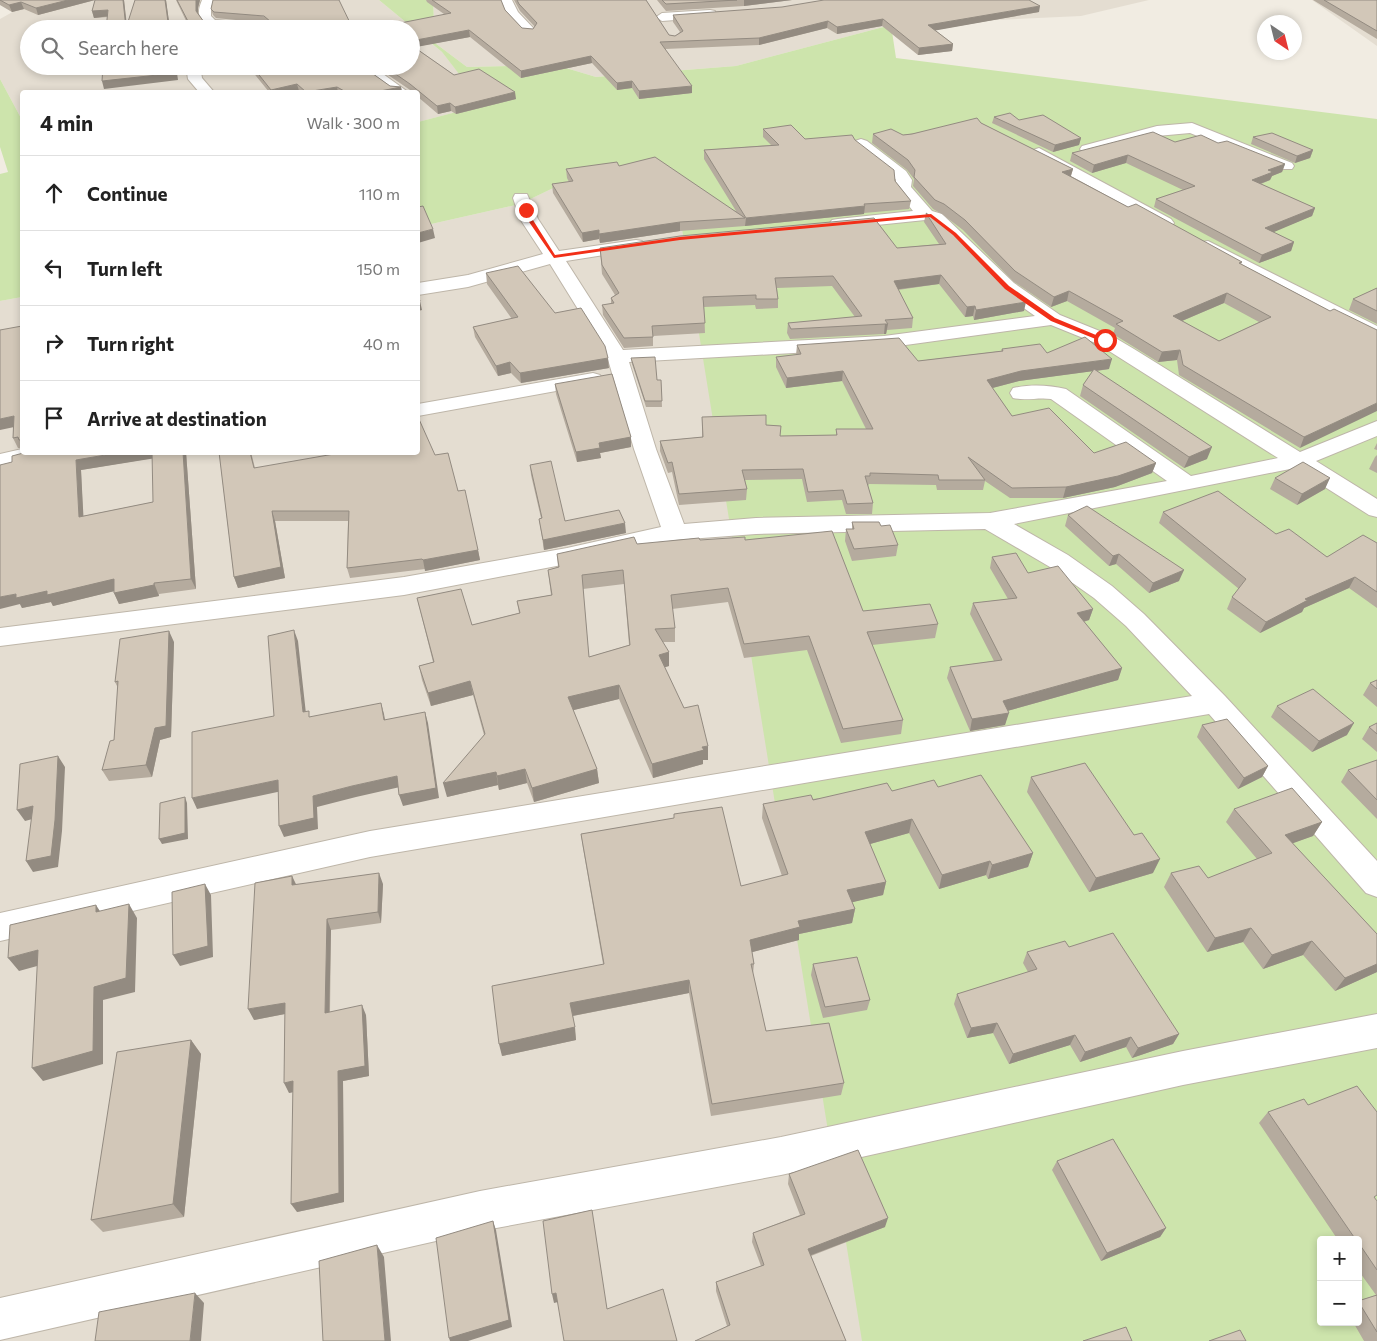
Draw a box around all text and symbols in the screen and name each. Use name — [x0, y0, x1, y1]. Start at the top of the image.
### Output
north arrow — [1257, 15, 1302, 60]
search box — [20, 20, 420, 75]
icon: search — [38, 34, 66, 62]
text: Search here — [78, 36, 178, 59]
text: 4 min — [40, 110, 93, 135]
text: Walk · 300 m — [306, 113, 400, 132]
icon: ahead — [40, 179, 68, 207]
text: Continue — [87, 182, 167, 205]
text: 110 m — [359, 184, 400, 203]
route end — [515, 199, 538, 222]
icon: left — [40, 254, 68, 282]
text: Turn left — [87, 257, 162, 280]
text: 150 m — [357, 259, 400, 278]
icon: right — [40, 329, 68, 357]
route start — [1094, 329, 1117, 352]
text: Turn right — [87, 332, 174, 355]
text: 40 m — [363, 334, 400, 353]
icon: arrive — [40, 404, 68, 432]
text: Arrive at destination — [87, 407, 267, 430]
map controls — [1317, 1236, 1362, 1326]
button: + — [1317, 1236, 1362, 1281]
button: − — [1317, 1281, 1362, 1326]

